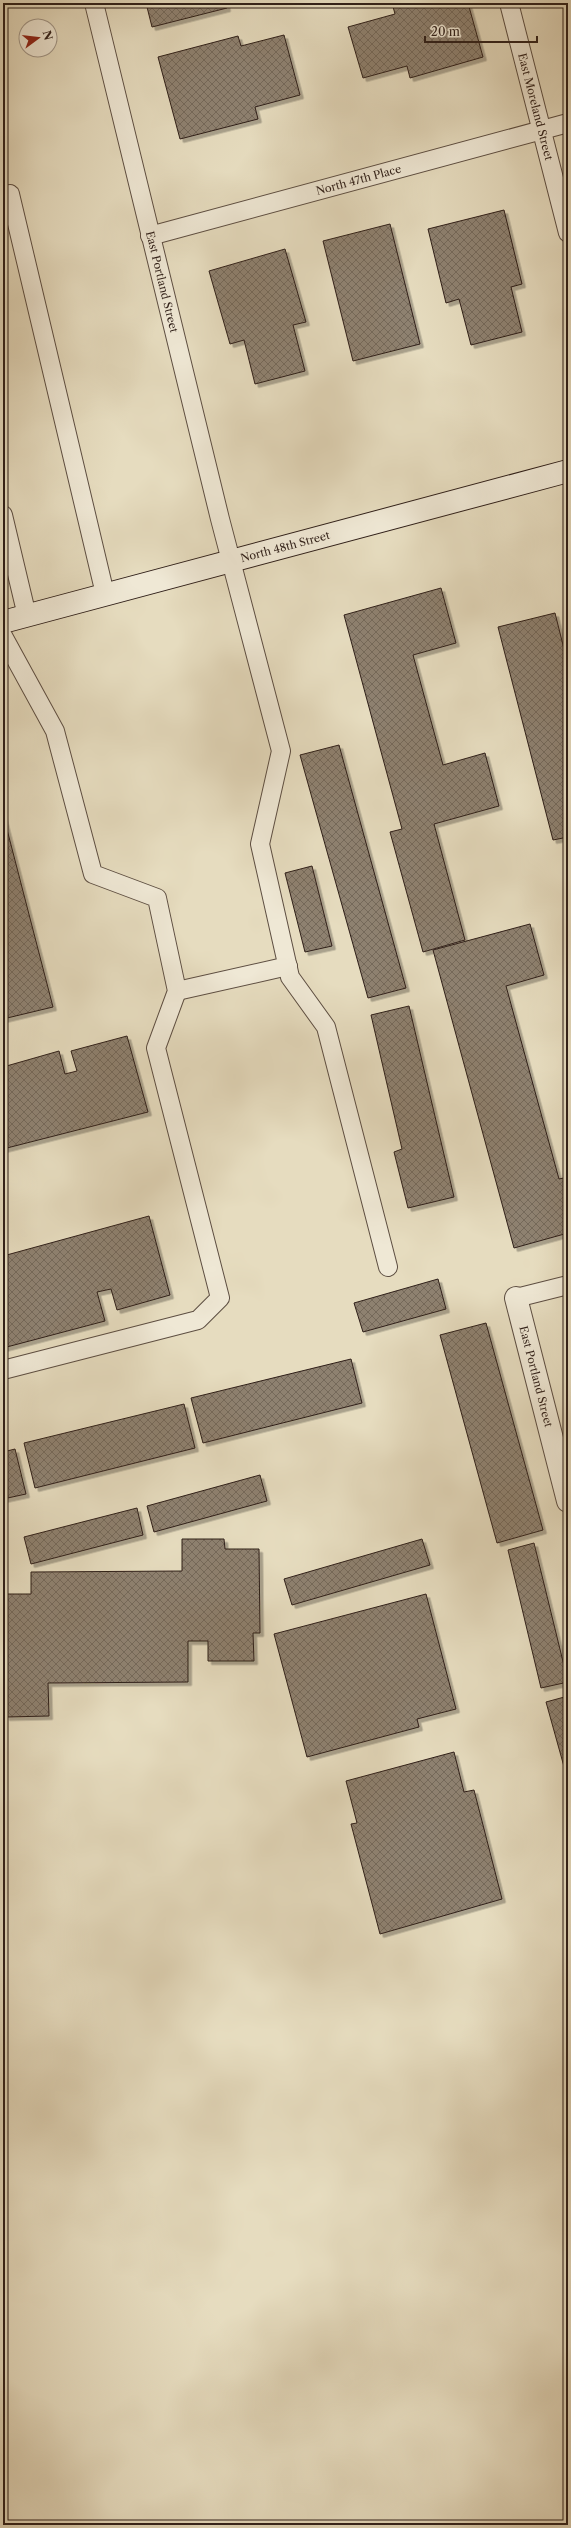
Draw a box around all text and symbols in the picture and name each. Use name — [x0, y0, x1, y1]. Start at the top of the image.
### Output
north arrow — [18, 18, 58, 58]
scale bar — [425, 18, 537, 44]
text: 20 m — [431, 24, 460, 39]
text: N — [40, 29, 56, 42]
street label: East Moreland Street — [515, 52, 556, 162]
street label: North 47th Place — [314, 161, 403, 198]
street label: East Portland Street — [143, 230, 181, 334]
street label: North 48th Street — [239, 528, 331, 565]
street label: East Portland Street — [516, 1324, 556, 1429]

